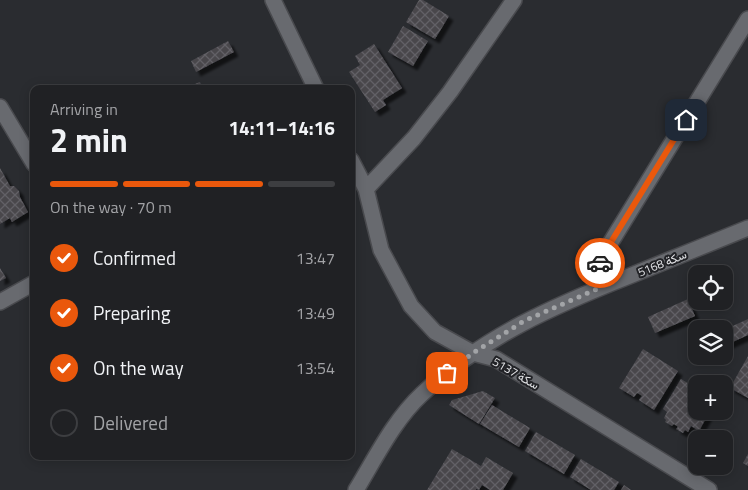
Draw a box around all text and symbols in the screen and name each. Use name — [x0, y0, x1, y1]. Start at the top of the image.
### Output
text: Arriving in — [50, 97, 118, 121]
pin — [665, 99, 707, 141]
icon: home — [672, 106, 700, 134]
text: 14:11–14:16 — [228, 113, 335, 142]
text: 2 min — [50, 116, 128, 164]
text: On the way · 70 m — [50, 195, 172, 219]
courier — [575, 238, 625, 288]
text: Confirmed — [93, 243, 176, 272]
icon: check — [50, 244, 78, 272]
street label: سكة 5168 — [635, 245, 689, 281]
text: 13:47 — [296, 246, 335, 270]
icon: car — [586, 249, 614, 277]
map controls — [688, 265, 733, 475]
button: locate — [688, 265, 733, 310]
text: Preparing — [93, 298, 170, 327]
icon: check — [50, 299, 78, 327]
text: 13:49 — [296, 301, 335, 325]
button: layers — [688, 320, 733, 365]
pin — [426, 352, 468, 394]
street label: سكة 5137 — [489, 352, 543, 394]
text: On the way — [93, 353, 184, 382]
icon: check — [50, 354, 78, 382]
text: 13:54 — [296, 356, 335, 380]
icon: bag — [433, 359, 461, 387]
button: + — [688, 375, 733, 420]
text: Delivered — [93, 408, 168, 437]
button: − — [688, 430, 733, 475]

